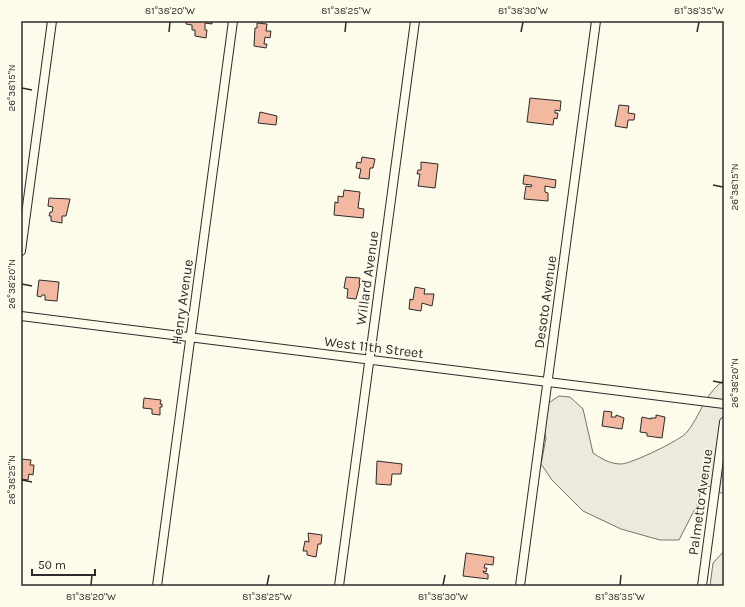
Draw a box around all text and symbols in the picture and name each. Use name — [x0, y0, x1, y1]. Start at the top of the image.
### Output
text: 81°38'20"W — [145, 5, 195, 17]
text: 81°38'25"W — [321, 5, 371, 17]
text: 81°38'30"W — [498, 5, 548, 17]
text: 81°38'35"W — [674, 5, 724, 17]
text: 26°38'15"N — [6, 64, 18, 112]
text: 26°38'15"N — [729, 163, 741, 211]
street label: Willard Avenue — [352, 230, 383, 326]
street label: Desoto Avenue — [531, 254, 560, 350]
street label: Henry Avenue — [168, 258, 197, 346]
text: 26°38'20"N — [6, 259, 18, 309]
street label: West 11th Street — [323, 333, 425, 362]
text: 26°38'20"N — [729, 358, 741, 408]
street label: Palmetto Avenue — [685, 448, 716, 556]
text: 26°38'25"N — [6, 455, 18, 505]
scale bar — [32, 551, 95, 577]
text: 50 m — [38, 558, 66, 572]
text: 81°38'20"W — [66, 591, 116, 603]
text: 81°38'25"W — [242, 591, 292, 603]
text: 81°38'30"W — [418, 591, 468, 603]
text: 81°38'35"W — [595, 591, 645, 603]

